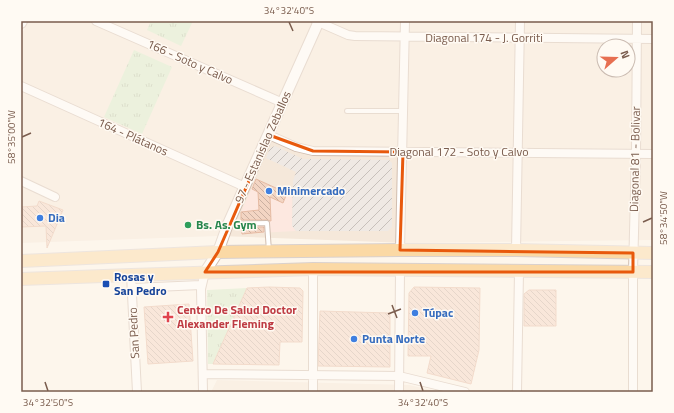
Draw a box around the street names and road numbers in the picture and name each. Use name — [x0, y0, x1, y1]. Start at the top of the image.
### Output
street label: Diagonal 174 - J. Gorriti — [425, 28, 543, 47]
street label: 166 - Soto y Calvo — [144, 34, 236, 89]
street label: 97 - Estanislao Zeballos — [229, 87, 296, 206]
street label: Diagonal 81 - Bolivar — [624, 106, 645, 212]
street label: 164 - Plátanos — [95, 113, 172, 161]
street label: Diagonal 172 - Soto y Calvo — [389, 142, 529, 161]
street label: San Pedro — [123, 307, 144, 359]

